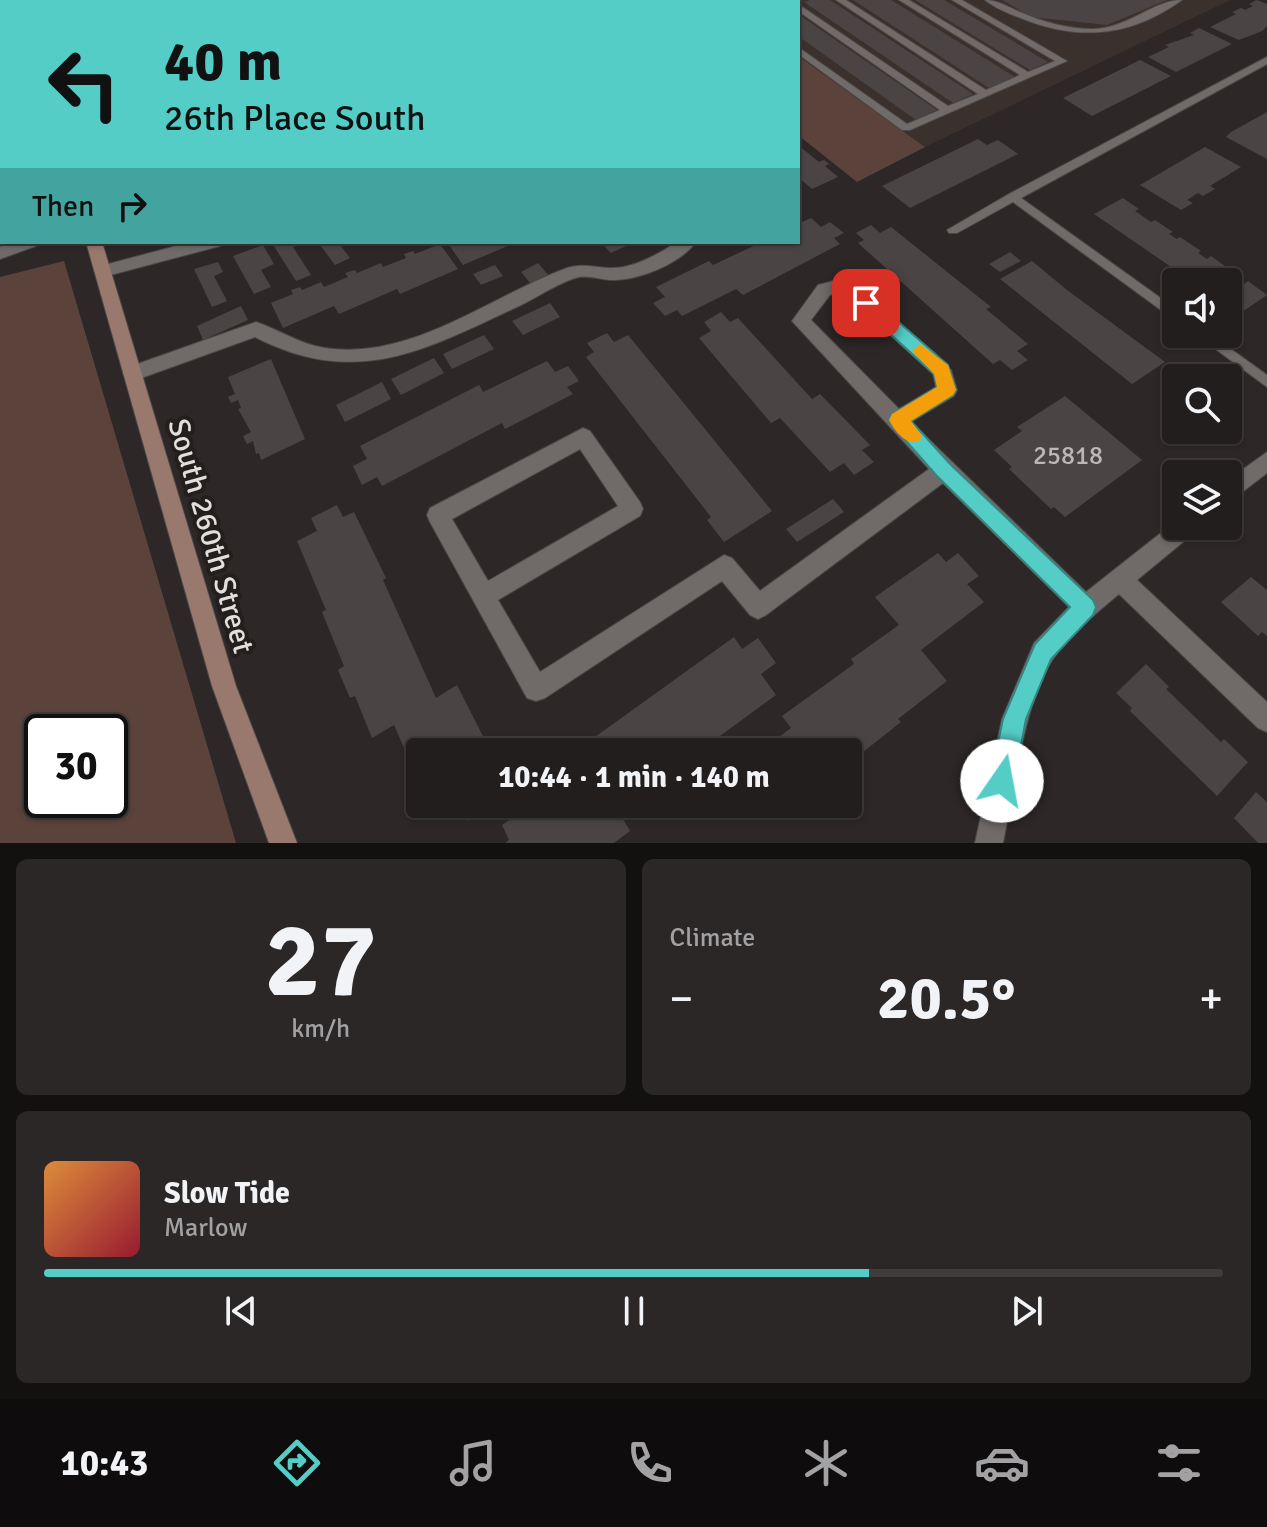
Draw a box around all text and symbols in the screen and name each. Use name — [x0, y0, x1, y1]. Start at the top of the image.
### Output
text: 40 m — [164, 27, 282, 96]
icon: left — [32, 32, 136, 136]
text: 26th Place South — [164, 96, 425, 141]
icon: right — [110, 184, 154, 228]
text: Then — [32, 188, 94, 225]
map controls — [1162, 268, 1242, 540]
button: sound — [1162, 268, 1242, 348]
pin — [832, 269, 900, 337]
icon: arrive — [844, 281, 888, 325]
button: search — [1162, 364, 1242, 444]
street label: South 260th Street — [159, 415, 262, 658]
house number: 25818 — [1033, 440, 1103, 472]
button: layers — [1162, 460, 1242, 540]
speed limit sign: 30 — [24, 714, 128, 818]
position arrow — [960, 739, 1044, 823]
text: 10:44 · 1 min · 140 m — [498, 759, 770, 796]
text: 27 — [265, 897, 377, 1025]
text: Climate — [670, 922, 755, 954]
text: 20.5° — [877, 962, 1015, 1036]
text: − — [670, 972, 693, 1026]
text: + — [1199, 972, 1223, 1026]
text: km/h — [291, 1013, 350, 1045]
text: Slow Tide — [164, 1175, 290, 1212]
text: Marlow — [164, 1212, 247, 1244]
icon: previous — [219, 1289, 263, 1333]
icon: pause — [612, 1289, 656, 1333]
icon: next — [1005, 1289, 1049, 1333]
icon: directions — [269, 1435, 325, 1491]
icon: music — [445, 1435, 501, 1491]
icon: phone — [622, 1435, 678, 1491]
icon: climate — [798, 1435, 854, 1491]
icon: car — [974, 1435, 1030, 1491]
icon: filters — [1151, 1435, 1207, 1491]
text: 10:43 — [60, 1441, 149, 1486]

